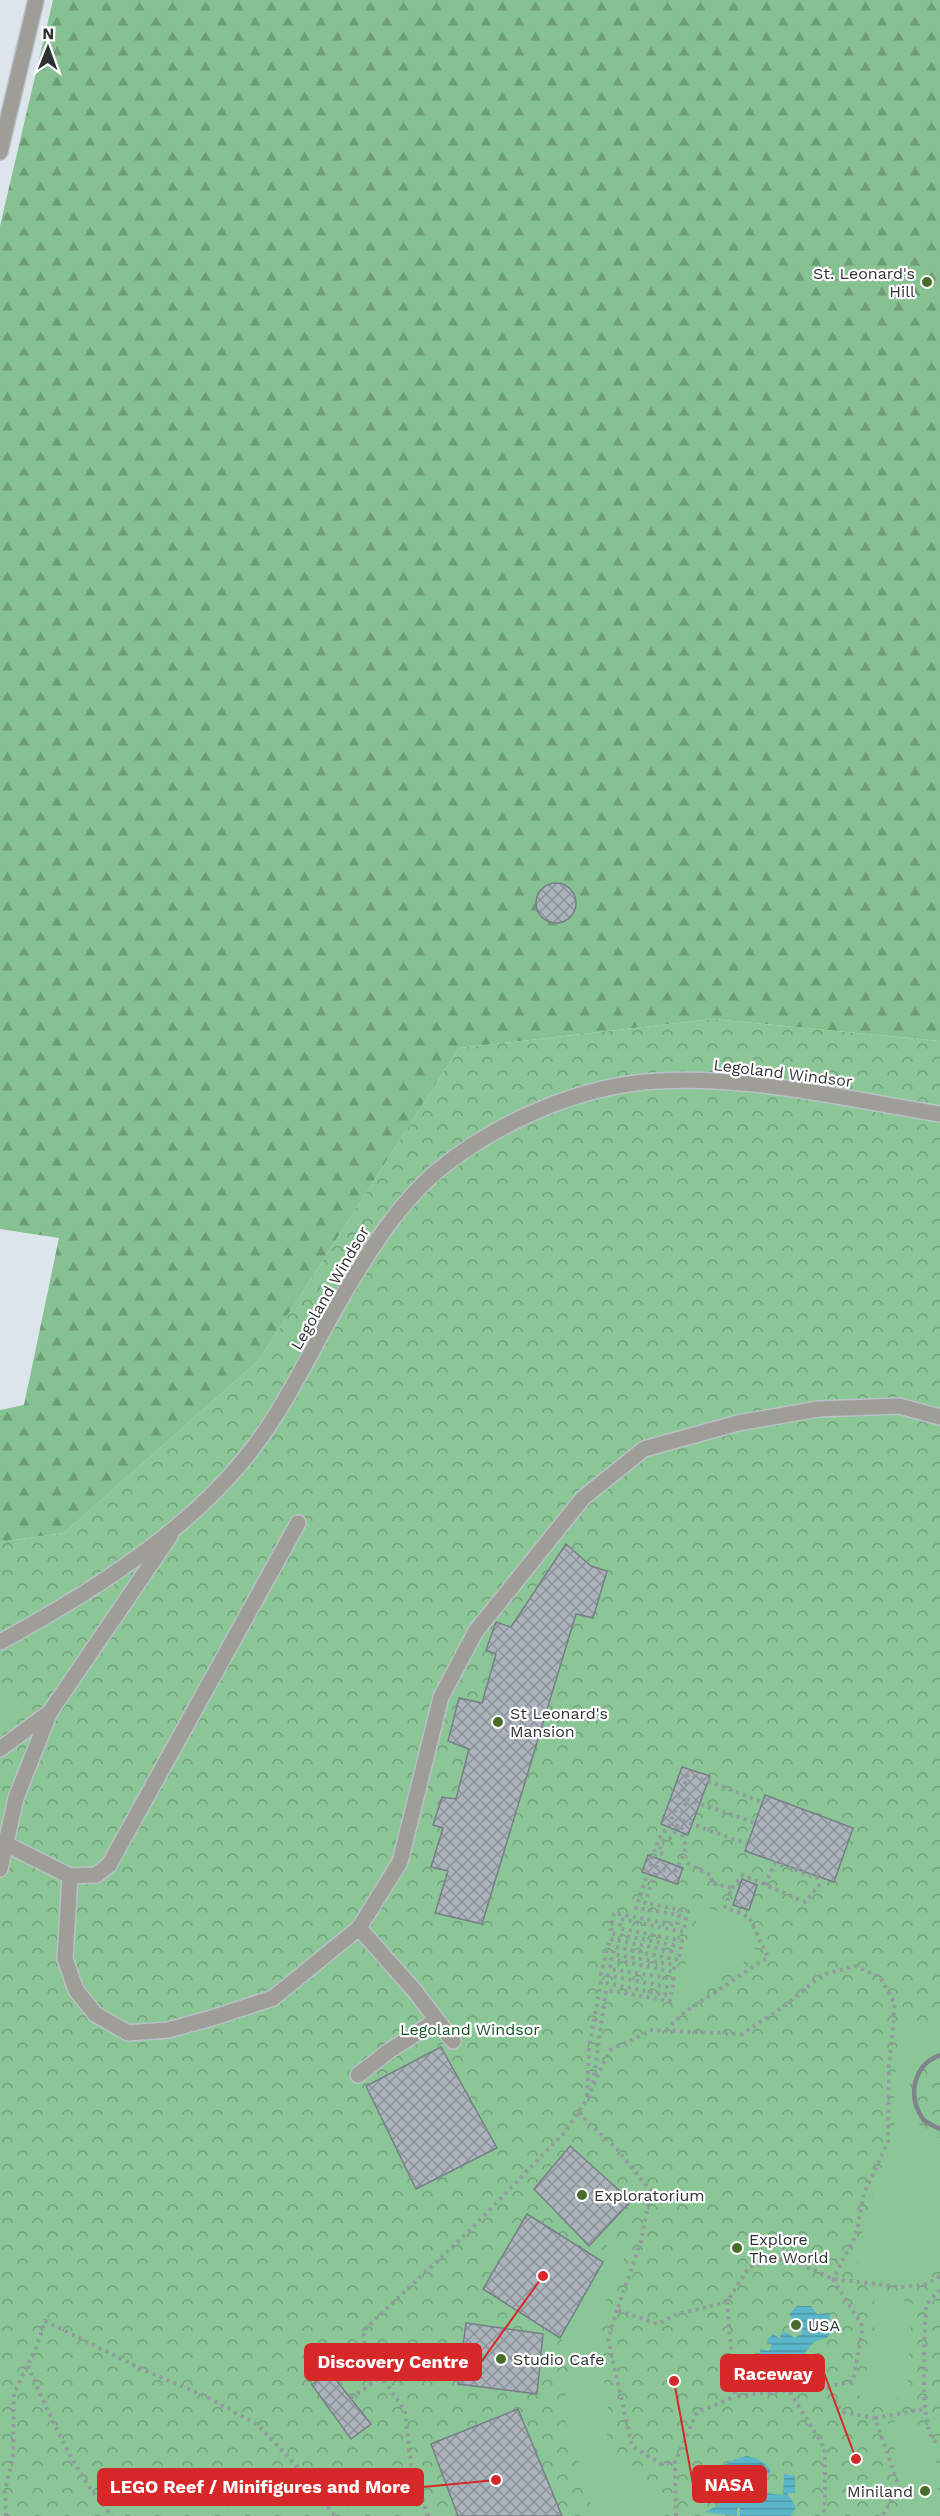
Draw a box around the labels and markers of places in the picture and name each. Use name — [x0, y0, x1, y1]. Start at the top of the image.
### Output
place label: St. Leonard's Hill — [813, 264, 915, 301]
marker: St. Leonard's Hill — [920, 275, 934, 289]
place label: St Leonard's Mansion — [510, 1704, 608, 1741]
marker: St Leonard's Mansion — [491, 1715, 505, 1729]
place label: Exploratorium — [594, 2186, 705, 2205]
marker: Exploratorium — [575, 2188, 589, 2202]
place label: Explore The World — [749, 2230, 828, 2267]
marker: Explore The World — [730, 2241, 744, 2255]
place label: USA — [808, 2316, 840, 2335]
marker: USA — [789, 2318, 803, 2332]
callout: Discovery Centre — [305, 2344, 481, 2380]
place label: Studio Cafe — [513, 2350, 604, 2369]
marker: Studio Cafe — [494, 2352, 508, 2366]
callout: Raceway — [721, 2355, 824, 2391]
callout: NASA — [693, 2466, 766, 2502]
callout: LEGO Reef / Minifigures and More — [98, 2469, 423, 2505]
place label: Miniland — [847, 2482, 913, 2501]
marker: Miniland — [918, 2484, 932, 2498]

